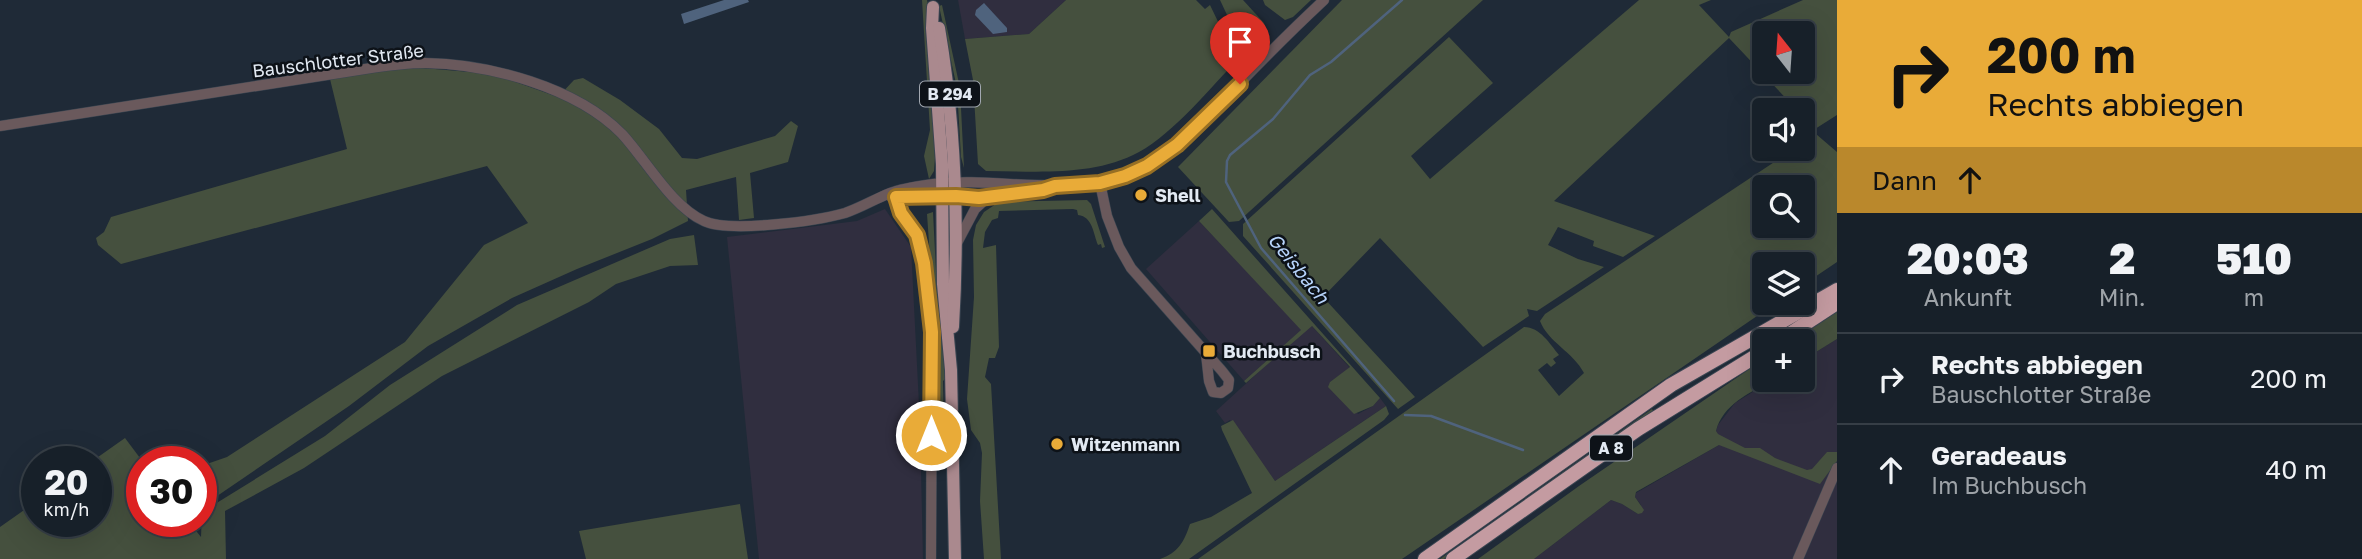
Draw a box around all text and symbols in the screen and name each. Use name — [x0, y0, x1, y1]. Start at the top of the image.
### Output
pin — [1210, 12.0, 1270, 84]
north arrow — [1752, 21, 1815, 84]
map controls — [1752, 21, 1815, 392]
icon: arrive — [1221, 23, 1259, 61]
text: 200 m — [1987, 25, 2136, 84]
icon: right — [1872, 28, 1963, 119]
street label: Bauschlotter Straße — [251, 39, 425, 81]
road number: B 294 — [920, 82, 980, 106]
text: Rechts abbiegen — [1987, 85, 2244, 123]
button: sound — [1752, 98, 1815, 161]
icon: ahead — [1951, 161, 1989, 199]
text: Dann — [1872, 165, 1937, 196]
button: search — [1752, 175, 1815, 238]
place label: Shell — [1155, 184, 1201, 206]
marker: Shell — [1133, 187, 1149, 203]
water label: Geisbach — [1264, 228, 1335, 309]
text: 20:03 — [1907, 233, 2029, 283]
text: 2 — [2109, 233, 2135, 283]
text: 510 — [2216, 233, 2292, 283]
button: layers — [1752, 252, 1815, 315]
text: Ankunft — [1924, 283, 2012, 311]
text: Min. — [2099, 283, 2146, 311]
text: m — [2244, 283, 2264, 311]
button: + — [1752, 329, 1815, 392]
place label: Buchbusch — [1223, 340, 1321, 362]
marker: Buchbusch — [1201, 343, 1217, 359]
text: Rechts abbiegen — [1931, 349, 2143, 380]
icon: right — [1872, 360, 1910, 398]
text: 200 m — [2250, 363, 2327, 394]
text: Bauschlotter Straße — [1931, 380, 2151, 408]
position arrow — [894, 398, 968, 472]
place label: Witzenmann — [1071, 433, 1180, 455]
marker: Witzenmann — [1049, 436, 1065, 452]
road number: A 8 — [1590, 436, 1632, 461]
text: Geradeaus — [1931, 440, 2067, 471]
speed limit sign: 30 — [126, 446, 217, 537]
icon: ahead — [1872, 451, 1910, 489]
text: 40 m — [2266, 454, 2327, 485]
text: 20 — [44, 461, 89, 503]
text: Im Buchbusch — [1931, 471, 2087, 499]
text: km/h — [44, 498, 89, 520]

